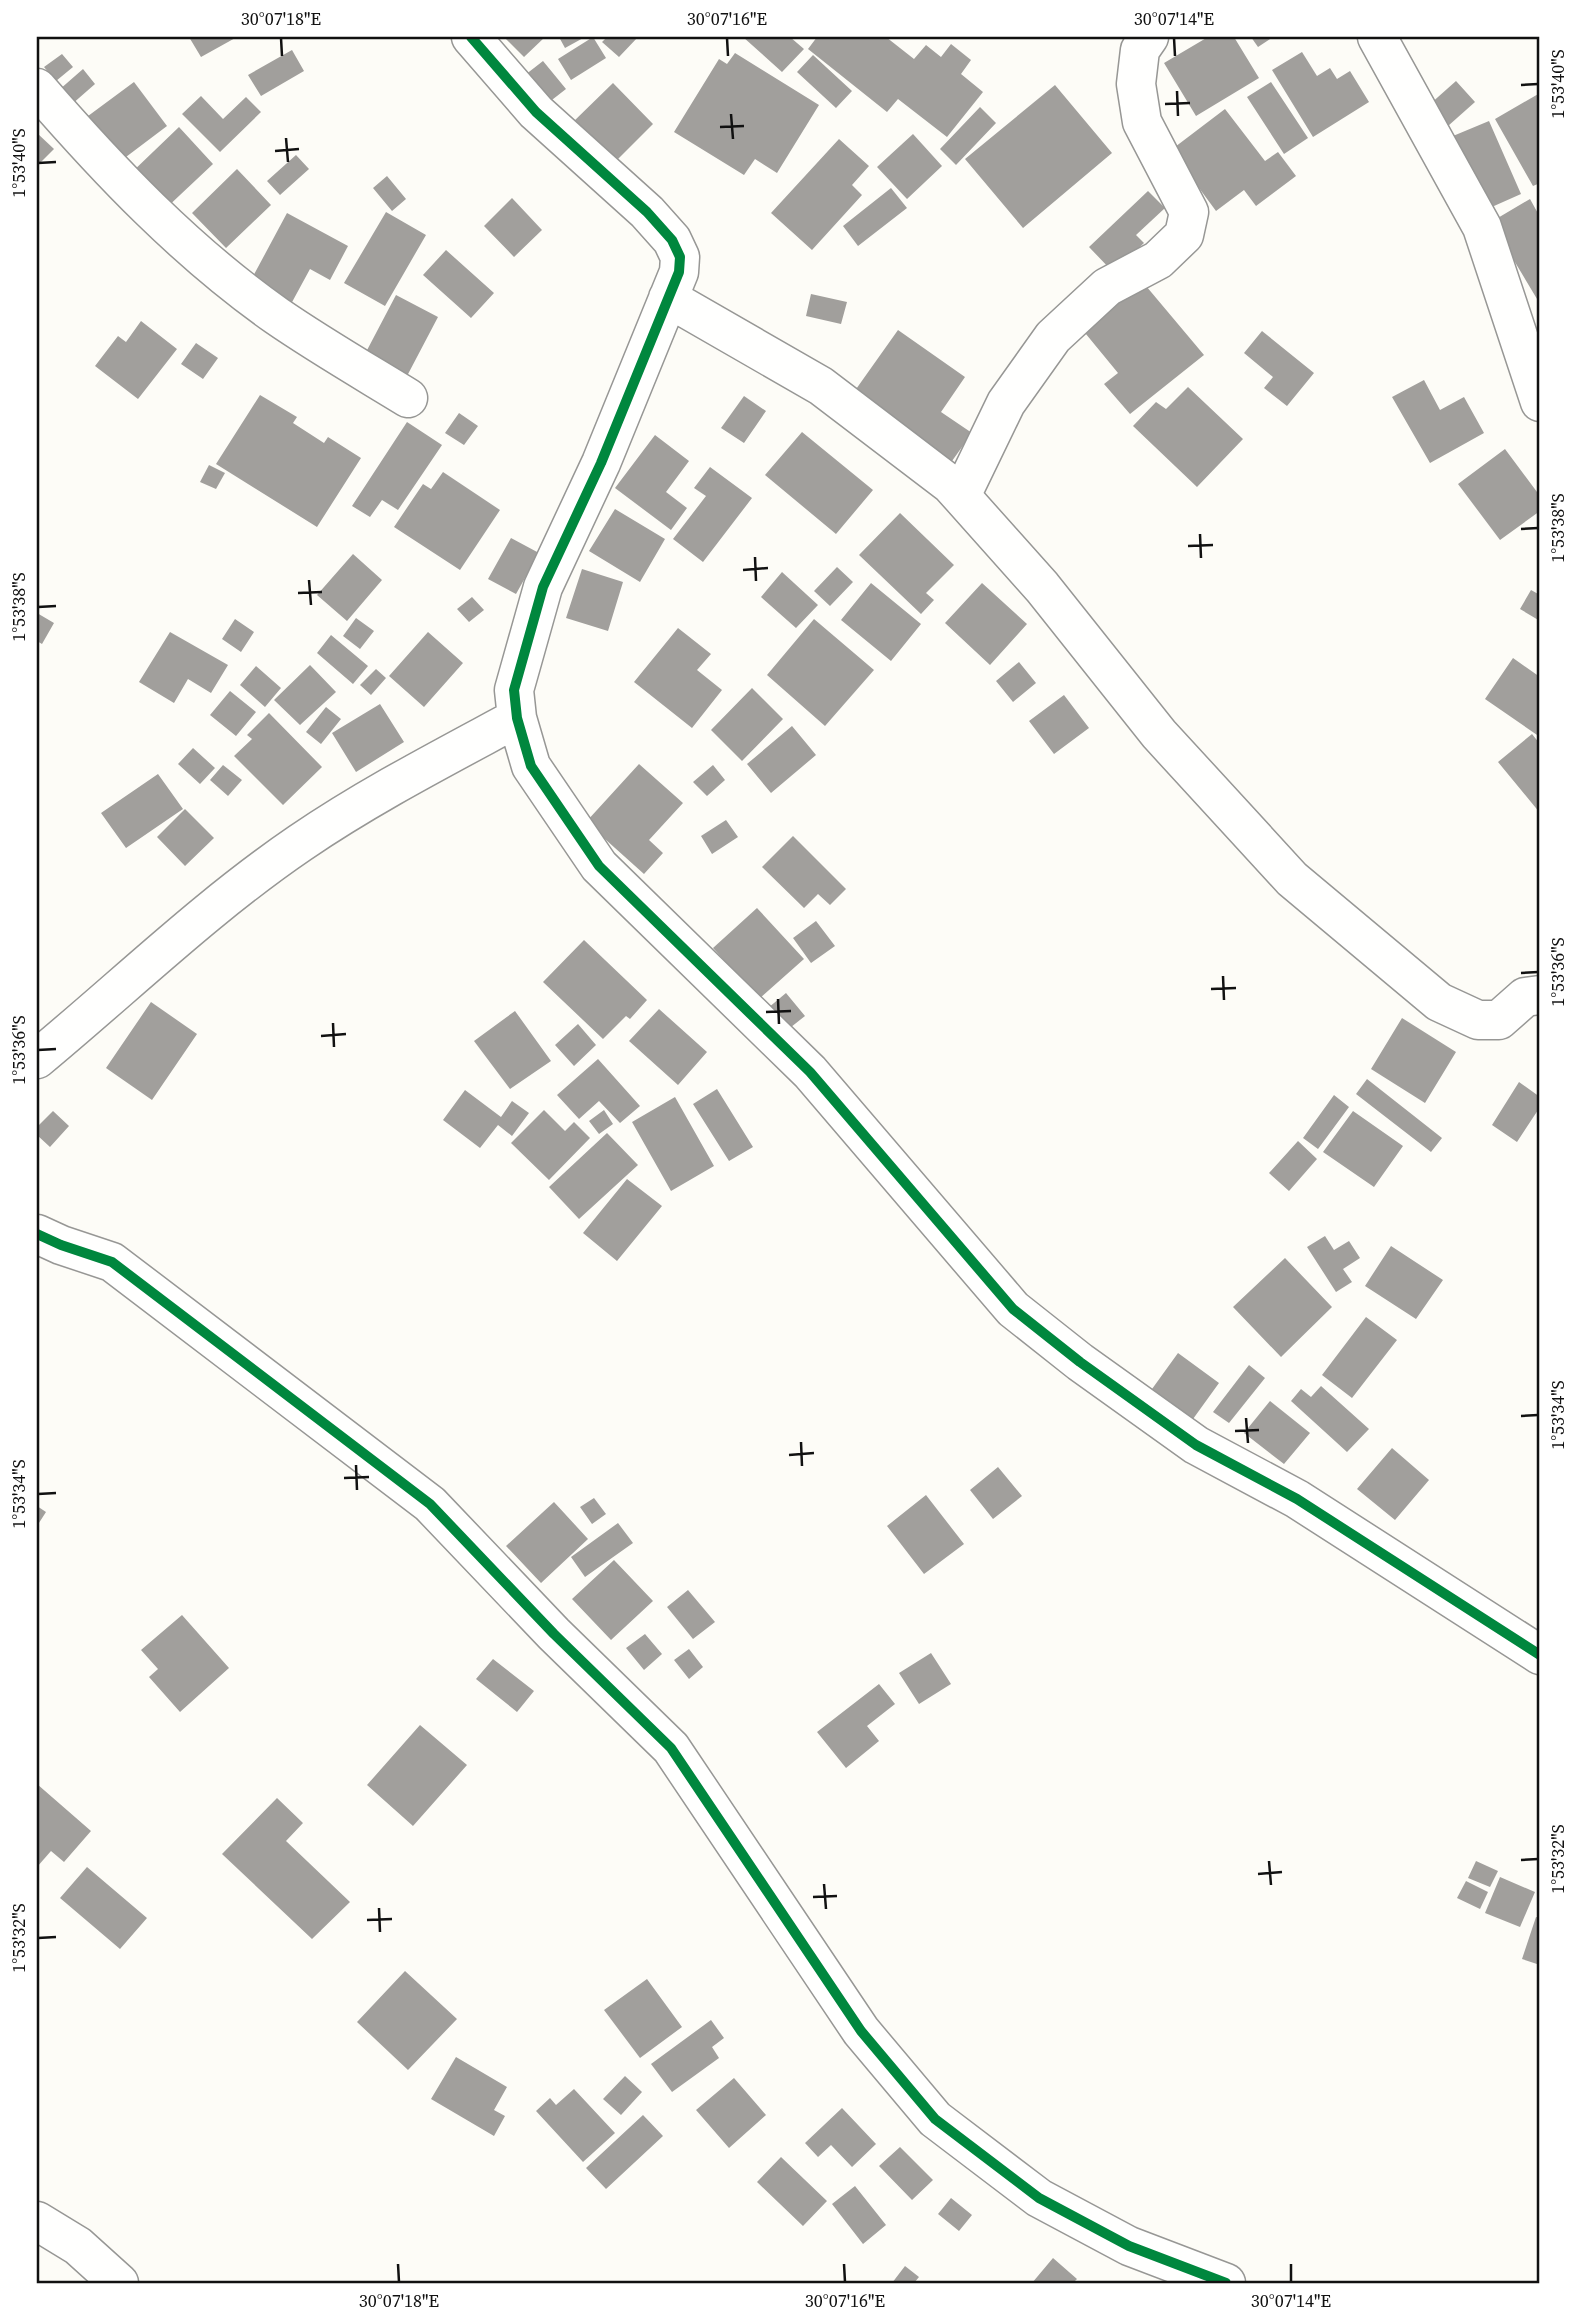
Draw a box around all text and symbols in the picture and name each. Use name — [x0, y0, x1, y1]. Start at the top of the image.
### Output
text: 30°07'18"E — [241, 6, 321, 31]
text: 30°07'16"E — [687, 6, 767, 31]
text: 30°07'14"E — [1134, 6, 1214, 31]
text: 1°53'40"S — [1545, 49, 1570, 119]
text: 1°53'40"S — [6, 128, 31, 198]
text: 1°53'38"S — [1545, 493, 1570, 563]
text: 1°53'38"S — [6, 572, 31, 642]
text: 1°53'36"S — [1545, 937, 1570, 1007]
text: 1°53'36"S — [6, 1015, 31, 1085]
text: 1°53'34"S — [1545, 1380, 1570, 1450]
text: 1°53'34"S — [6, 1459, 31, 1529]
text: 1°53'32"S — [1545, 1824, 1570, 1894]
text: 1°53'32"S — [6, 1903, 31, 1973]
text: 30°07'18"E — [359, 2288, 439, 2313]
text: 30°07'16"E — [805, 2288, 885, 2313]
text: 30°07'14"E — [1251, 2288, 1331, 2313]

